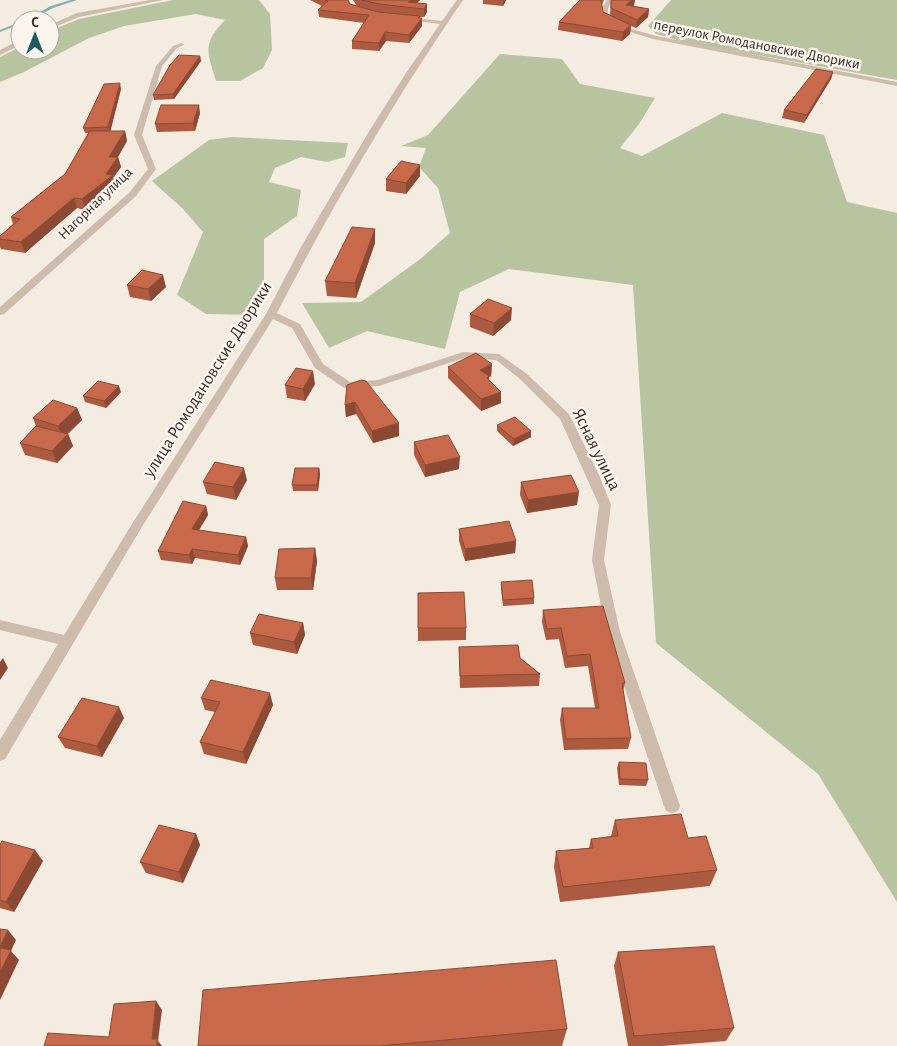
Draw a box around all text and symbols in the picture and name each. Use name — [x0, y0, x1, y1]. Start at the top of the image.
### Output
north arrow — [10, 10, 60, 60]
text: С — [31, 16, 39, 30]
street label: переулок Ромодановские Дворики — [652, 17, 861, 72]
street label: Нагорная улица — [55, 164, 135, 242]
street label: улица Ромодановские Дворики — [139, 278, 276, 482]
street label: Ясная улица — [569, 406, 624, 493]

